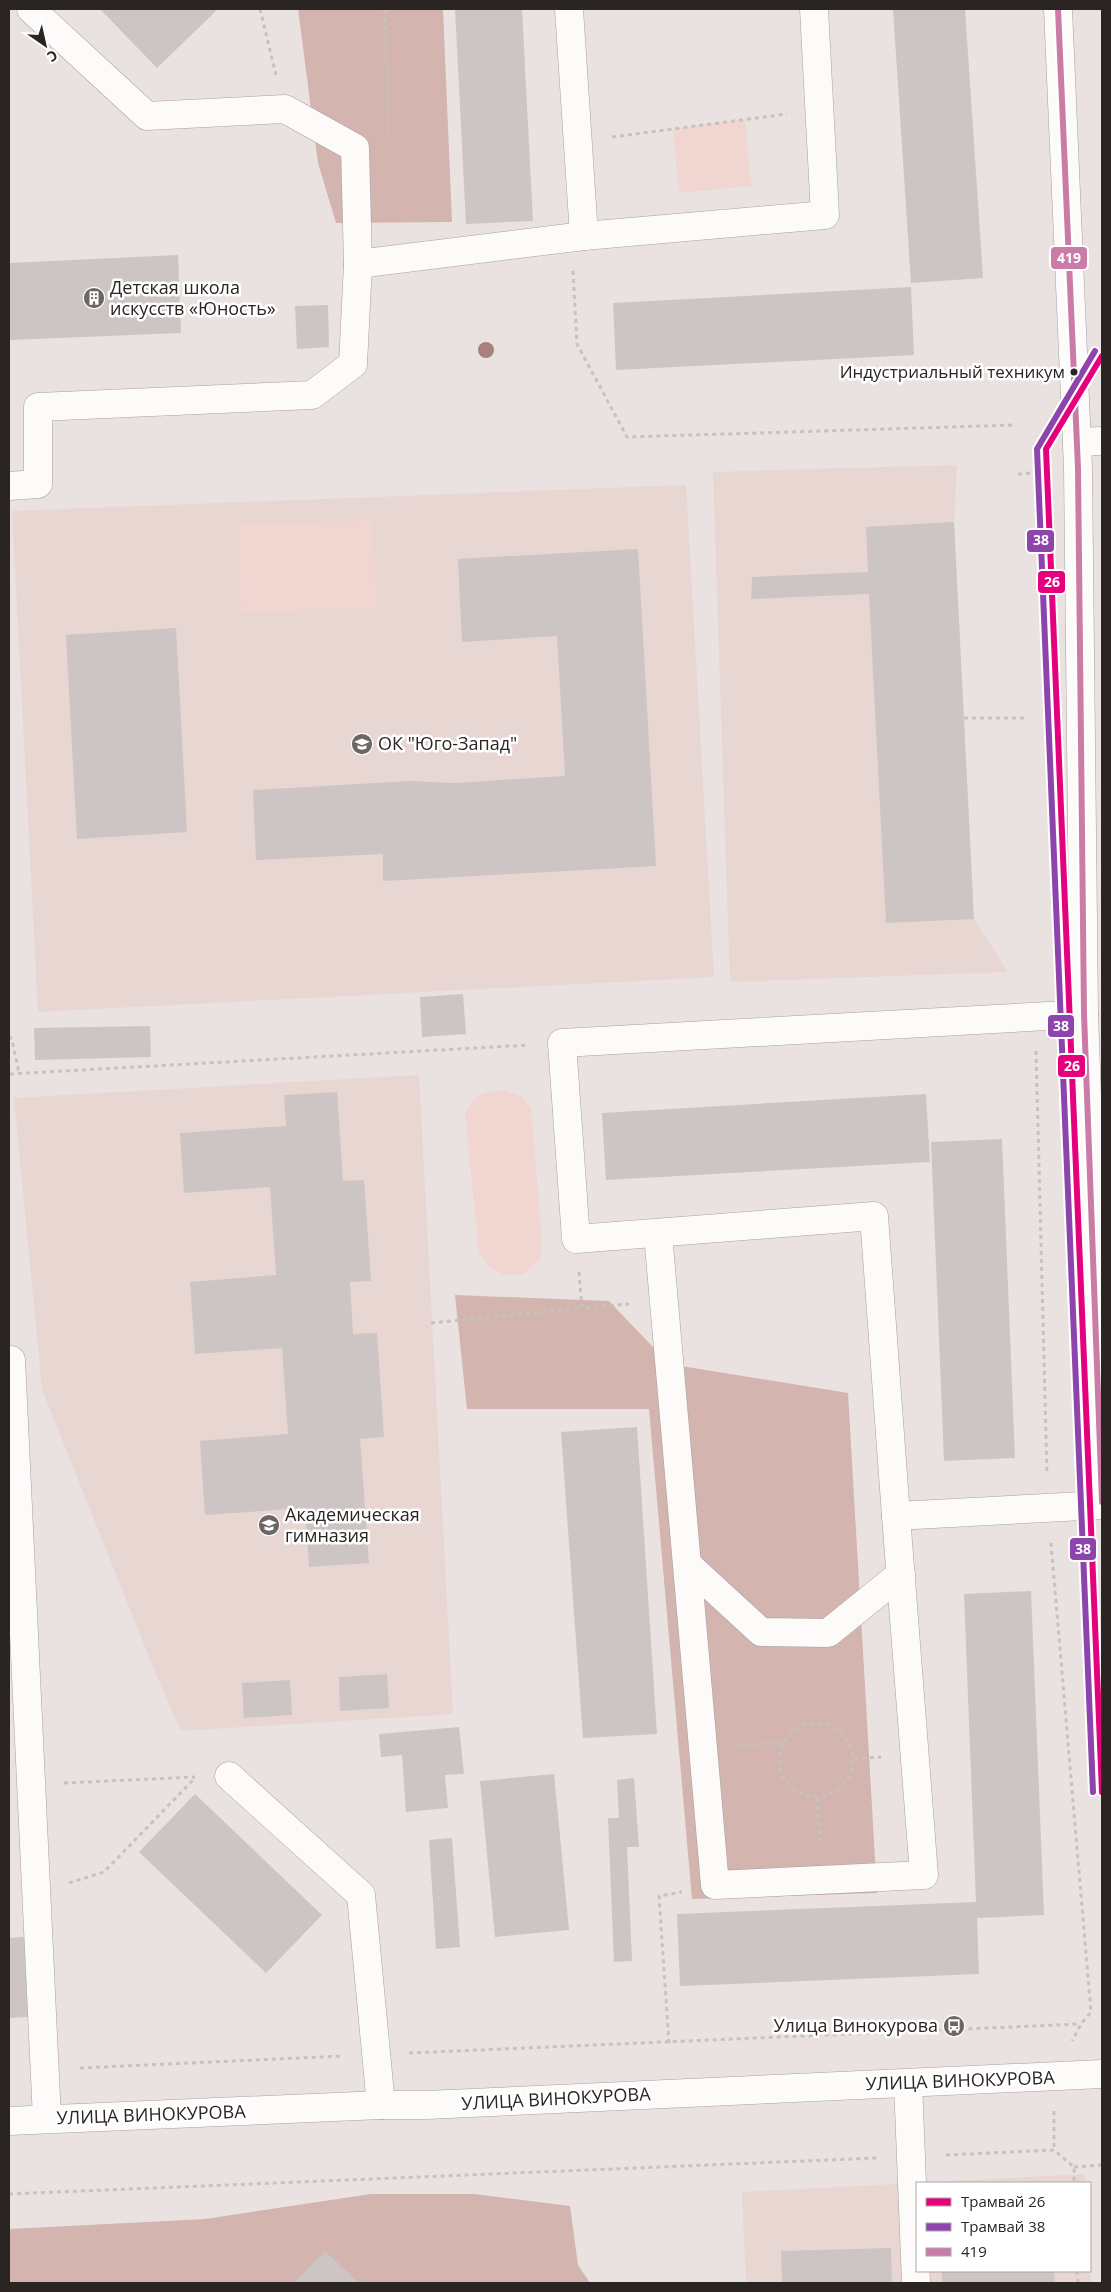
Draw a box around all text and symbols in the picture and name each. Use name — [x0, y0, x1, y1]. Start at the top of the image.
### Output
north arrow — [20, 20, 70, 70]
text: С — [43, 46, 62, 67]
line badge: 419 — [1050, 246, 1088, 270]
text: 419 — [1057, 248, 1081, 267]
place label: Детская школа искусств «Юность» — [110, 275, 276, 320]
building icon: Детская школа искусств «Юность» — [82, 286, 106, 310]
place label: Индустриальный техникум — [840, 360, 1065, 383]
marker: Индустриальный техникум — [1069, 367, 1079, 377]
line badge: 38 — [1026, 529, 1055, 553]
text: 38 — [1033, 530, 1049, 549]
line badge: 26 — [1037, 570, 1066, 594]
text: 26 — [1044, 572, 1060, 591]
place label: ОК "Юго-Запад" — [378, 731, 517, 755]
school or university icon: ОК "Юго-Запад" — [350, 732, 374, 756]
line badge: 38 — [1047, 1014, 1075, 1038]
text: 38 — [1053, 1016, 1069, 1035]
line badge: 26 — [1057, 1054, 1086, 1078]
text: 26 — [1064, 1056, 1080, 1075]
place label: Академическая гимназия — [285, 1502, 420, 1547]
school or university icon: Академическая гимназия — [257, 1513, 281, 1537]
line badge: 38 — [1069, 1537, 1097, 1561]
text: 38 — [1075, 1539, 1091, 1558]
place label: Улица Винокурова — [773, 2013, 938, 2037]
bus stop icon: Улица Винокурова — [942, 2014, 966, 2038]
street label: УЛИЦА ВИНОКУРОВА — [865, 2065, 1056, 2095]
street label: УЛИЦА ВИНОКУРОВА — [461, 2081, 652, 2115]
street label: УЛИЦА ВИНОКУРОВА — [56, 2099, 247, 2129]
legend — [916, 2182, 1091, 2272]
text: Трамвай 26 — [961, 2191, 1045, 2211]
text: Трамвай 38 — [961, 2216, 1045, 2236]
text: 419 — [961, 2241, 987, 2261]

